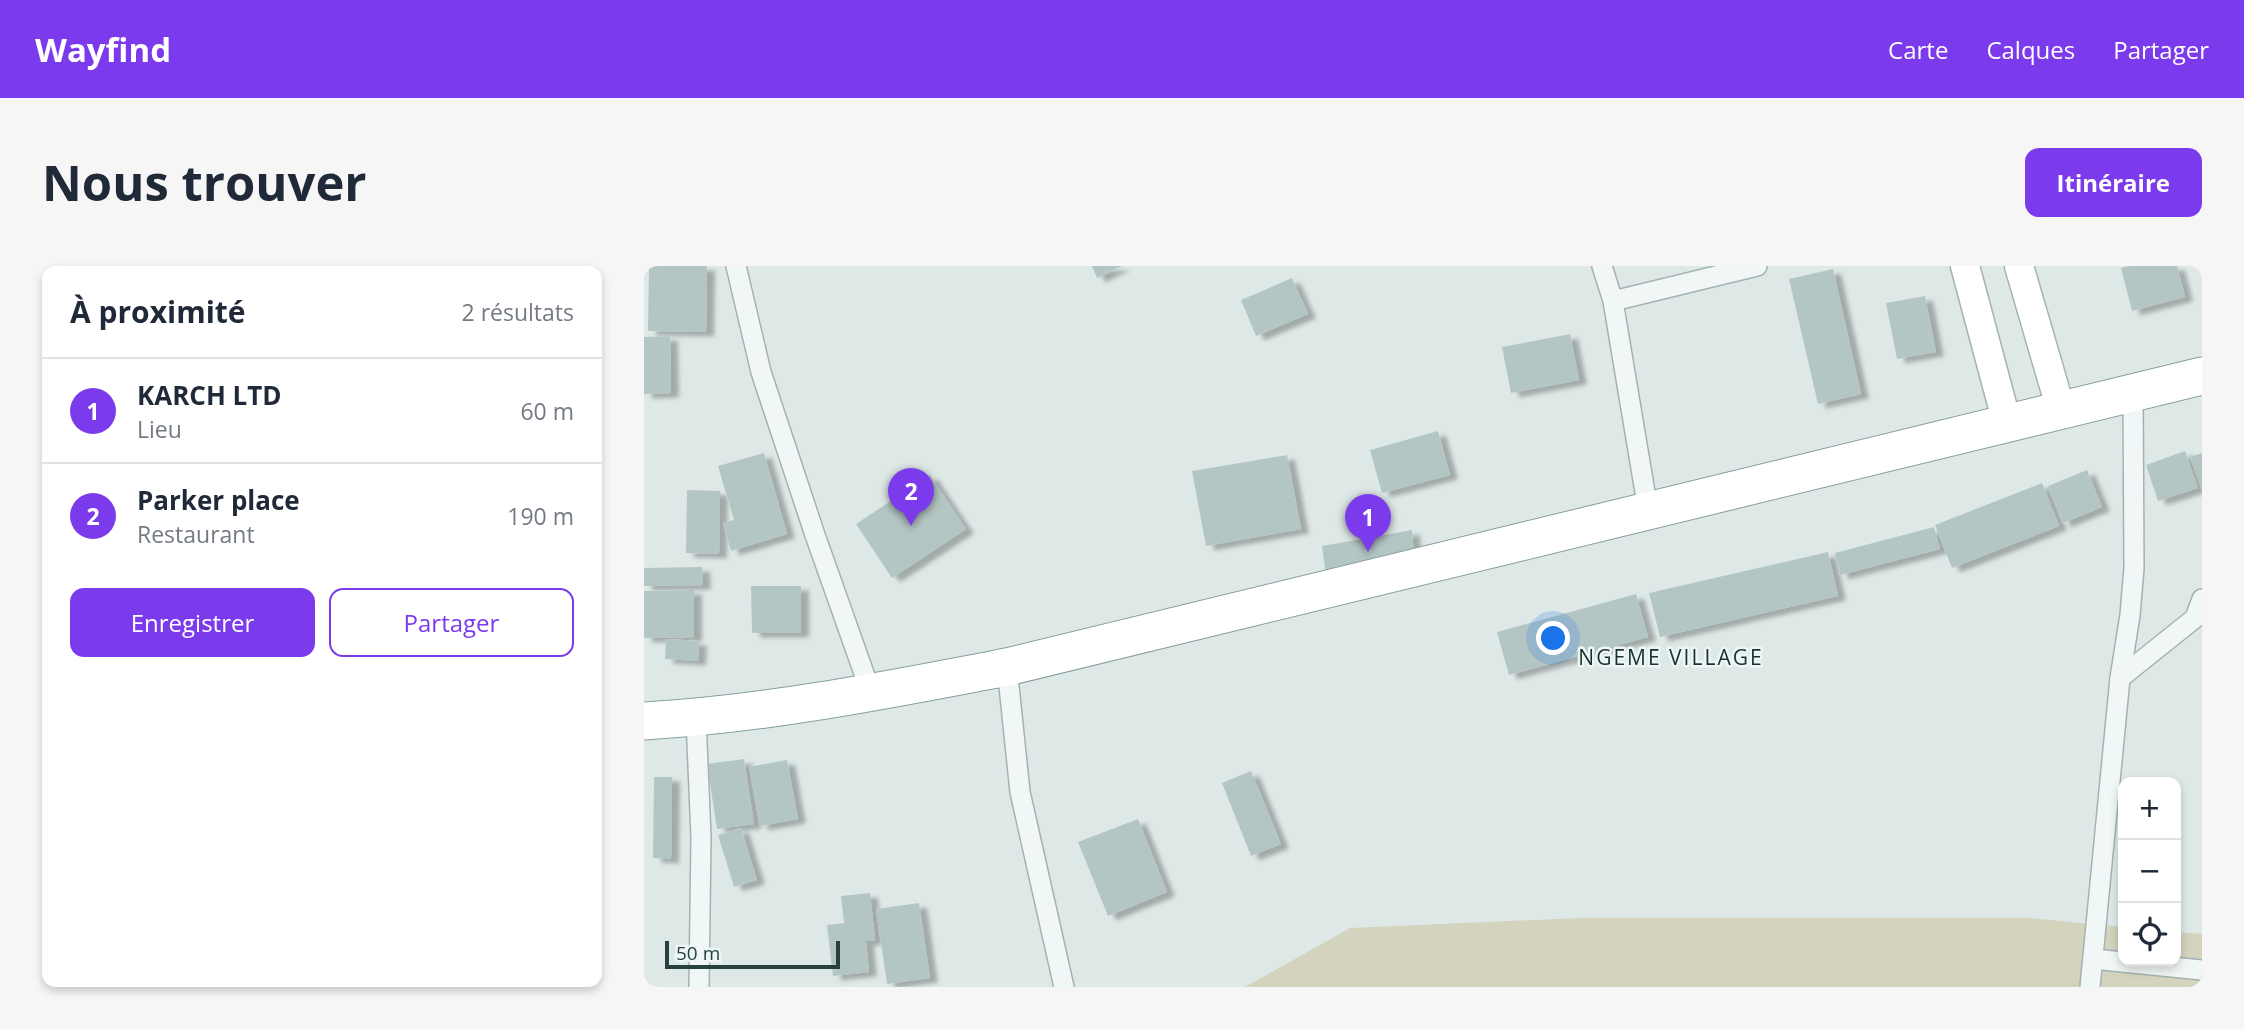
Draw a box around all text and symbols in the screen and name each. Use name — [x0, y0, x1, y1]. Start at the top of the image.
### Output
text: Wayfind — [35, 27, 171, 72]
text: Carte — [1888, 33, 1948, 66]
text: Calques — [1986, 33, 2075, 66]
text: Partager — [2113, 33, 2209, 66]
button: Itinéraire — [2025, 148, 2202, 217]
text: Nous trouver — [42, 149, 367, 215]
text: À proximité — [70, 291, 246, 332]
text: 2 résultats — [462, 296, 574, 328]
text: KARCH LTD — [137, 377, 282, 413]
text: 1 — [86, 395, 100, 427]
text: 60 m — [520, 395, 574, 427]
text: Lieu — [137, 413, 182, 445]
pin: 2 — [888, 468, 934, 526]
text: Parker place — [137, 482, 300, 518]
pin: 1 — [1345, 494, 1391, 552]
text: 2 — [86, 500, 100, 532]
text: 190 m — [507, 500, 574, 532]
text: Restaurant — [137, 518, 255, 550]
button: Enregistrer — [70, 588, 315, 657]
button: Partager — [329, 588, 574, 657]
your location — [1536, 621, 1570, 655]
district label: NGEME VILLAGE — [1578, 643, 1764, 671]
map controls — [2118, 777, 2181, 966]
button: + — [2118, 777, 2181, 840]
button: − — [2118, 840, 2181, 903]
button: locate — [2118, 903, 2181, 966]
scale bar — [665, 938, 840, 970]
text: 50 m — [676, 940, 720, 966]

